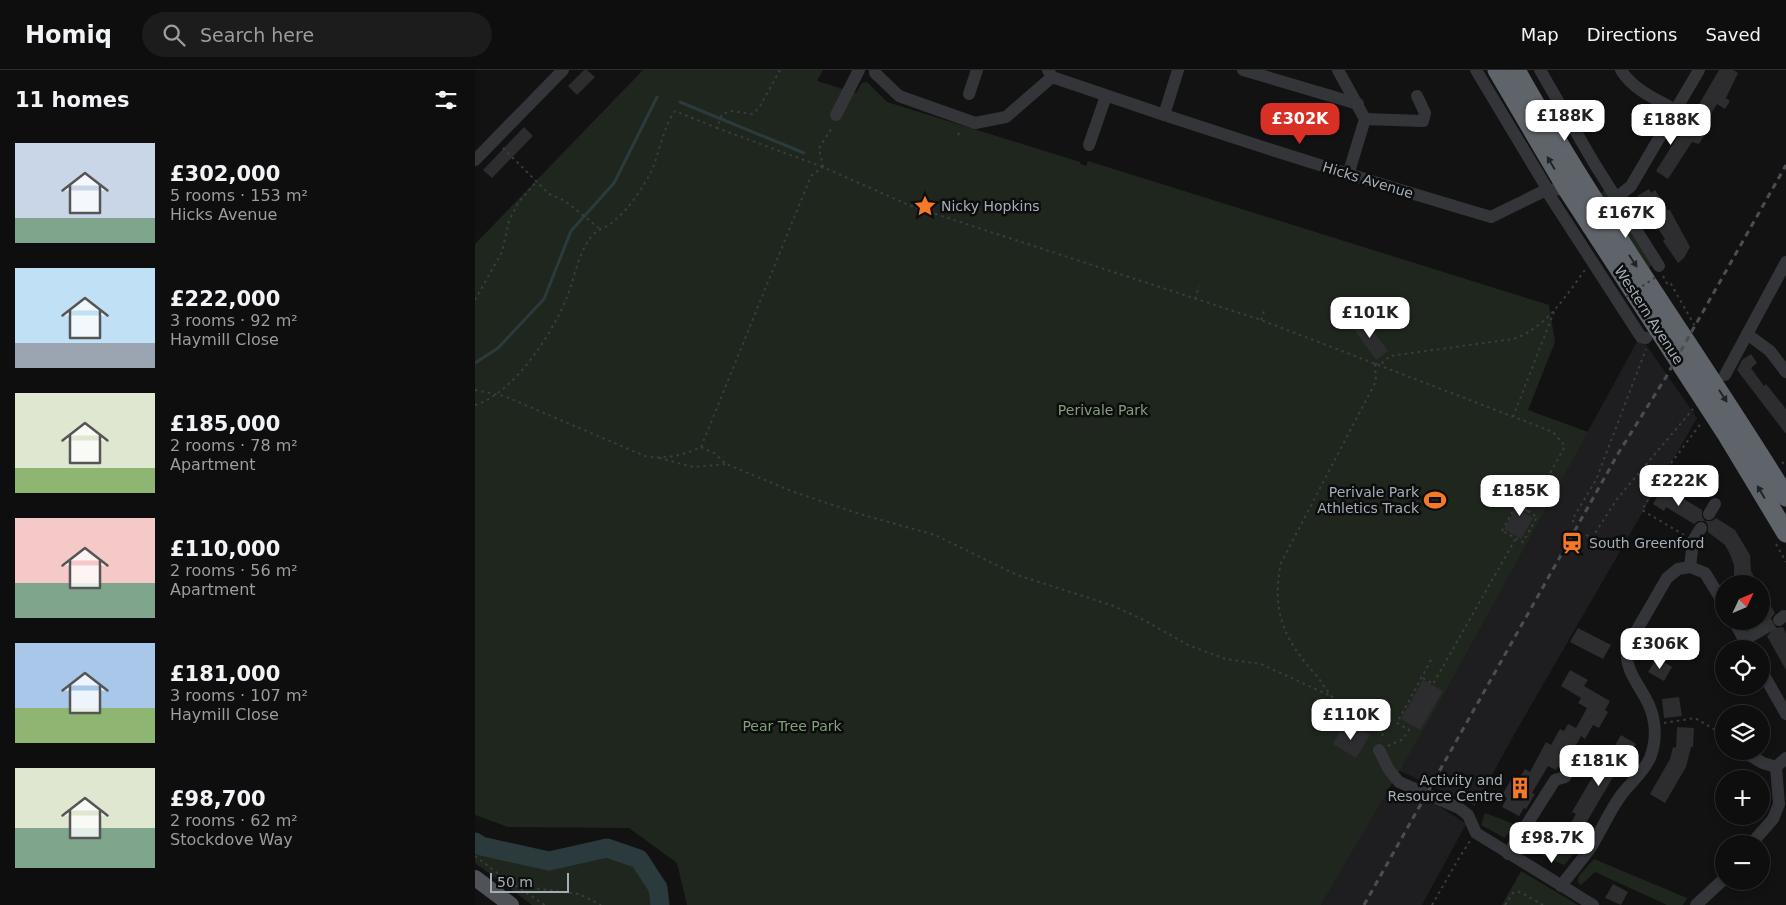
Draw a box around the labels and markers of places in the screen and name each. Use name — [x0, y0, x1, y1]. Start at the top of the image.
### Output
pin: £188K — [1530, 100, 1600, 142]
pin: £302K — [1265, 102, 1335, 145]
pin: £188K — [1636, 104, 1706, 146]
place icon: Nicky Hopkins — [912, 193, 938, 219]
pin: £167K — [1591, 196, 1661, 239]
place label: Nicky Hopkins — [941, 198, 1040, 214]
pin: £101K — [1335, 296, 1405, 339]
pin: £222K — [1644, 464, 1714, 507]
pin: £185K — [1485, 474, 1555, 517]
place label: Perivale Park Athletics Track — [1317, 484, 1420, 516]
sports icon: Perivale Park Athletics Track — [1422, 487, 1448, 513]
station icon: South Greenford — [1559, 530, 1585, 556]
place label: South Greenford — [1589, 535, 1704, 551]
pin: £306K — [1625, 628, 1695, 670]
pin: £110K — [1316, 698, 1386, 741]
pin: £181K — [1564, 744, 1634, 787]
place label: Activity and Resource Centre — [1388, 772, 1503, 804]
building icon: Activity and Resource Centre — [1507, 775, 1533, 801]
pin: £98.7K — [1511, 822, 1593, 864]

